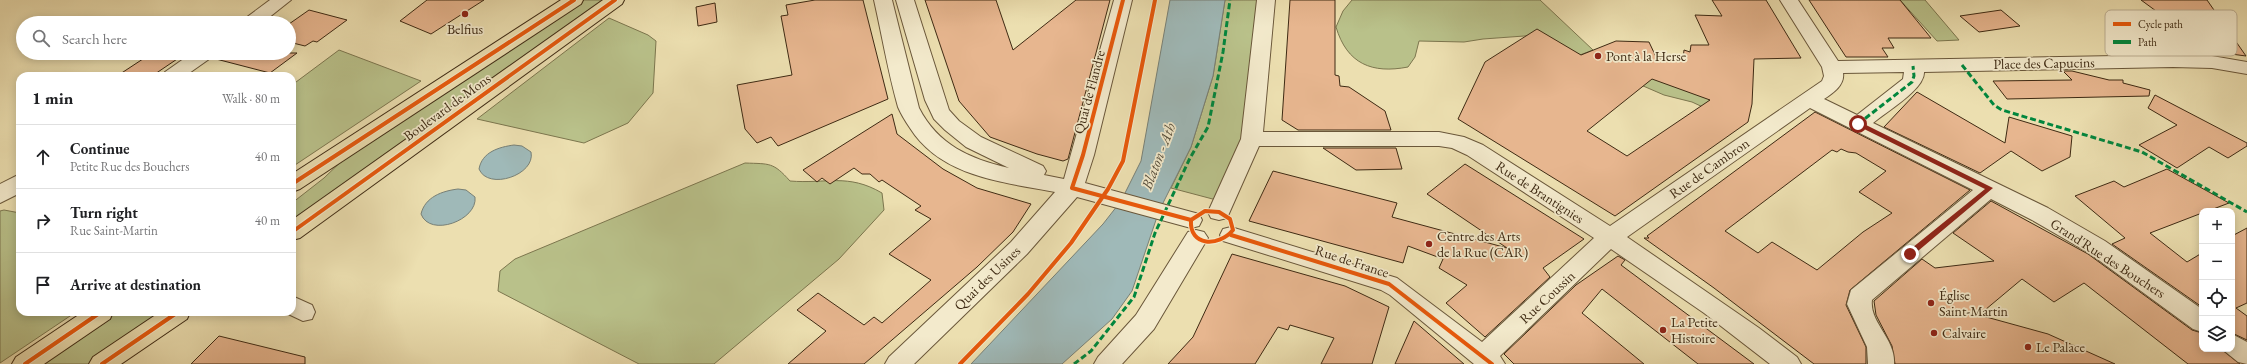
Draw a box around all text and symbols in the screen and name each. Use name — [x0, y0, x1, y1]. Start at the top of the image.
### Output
marker: Belfius — [460, 9, 470, 19]
legend — [2105, 10, 2237, 56]
search box — [16, 16, 296, 60]
text: Cycle path — [2138, 17, 2183, 31]
place label: Belfius — [447, 20, 484, 38]
icon: search — [30, 27, 52, 49]
text: Search here — [62, 29, 127, 48]
text: Path — [2138, 35, 2157, 49]
place label: Pont à la Herse — [1606, 47, 1687, 65]
street label: Quai de Flandre — [1069, 48, 1109, 136]
marker: Pont à la Herse — [1593, 51, 1603, 61]
street label: Place des Capucins — [1993, 53, 2095, 73]
street label: Boulevard de Mons — [400, 69, 495, 145]
text: 1 min — [32, 87, 73, 109]
text: Walk · 80 m — [222, 90, 280, 107]
route start — [1849, 115, 1867, 133]
water label: Blaton - Ath — [1136, 120, 1180, 193]
street label: Rue de Cambron — [1666, 133, 1753, 202]
text: Continue — [70, 139, 130, 158]
icon: ahead — [32, 146, 54, 168]
text: 40 m — [255, 148, 280, 165]
street label: Rue de Brantignies — [1493, 157, 1588, 227]
text: Petite Rue des Bouchers — [70, 158, 189, 175]
text: Turn right — [70, 203, 138, 222]
map controls — [2199, 208, 2235, 352]
button: + — [2199, 208, 2235, 244]
icon: right — [32, 210, 54, 232]
text: 40 m — [255, 212, 280, 229]
street label: Grand'Rue des Bouchers — [2047, 214, 2169, 302]
text: Rue Saint-Martin — [70, 222, 158, 239]
place label: Centre des Arts de la Rue (CAR) — [1437, 227, 1528, 261]
marker: Centre des Arts de la Rue (CAR) — [1424, 239, 1434, 249]
street label: Rue de France — [1313, 241, 1392, 282]
street label: Quai des Usines — [950, 242, 1024, 314]
button: − — [2199, 244, 2235, 280]
route end — [1901, 245, 1919, 263]
street label: Rue Coussin — [1515, 266, 1579, 327]
icon: arrive — [32, 274, 54, 296]
text: Arrive at destination — [70, 275, 201, 294]
button: locate — [2199, 280, 2235, 316]
place label: Église Saint-Martin — [1939, 286, 2009, 320]
marker: Église Saint-Martin — [1926, 298, 1936, 308]
place label: La Petite Histoire — [1671, 313, 1718, 347]
button: layers — [2199, 316, 2235, 352]
place label: Calvaire — [1942, 324, 1986, 342]
marker: La Petite Histoire — [1658, 325, 1668, 335]
marker: Calvaire — [1929, 328, 1939, 338]
place label: Le Palace — [2036, 338, 2085, 356]
marker: Le Palace — [2023, 342, 2033, 352]

